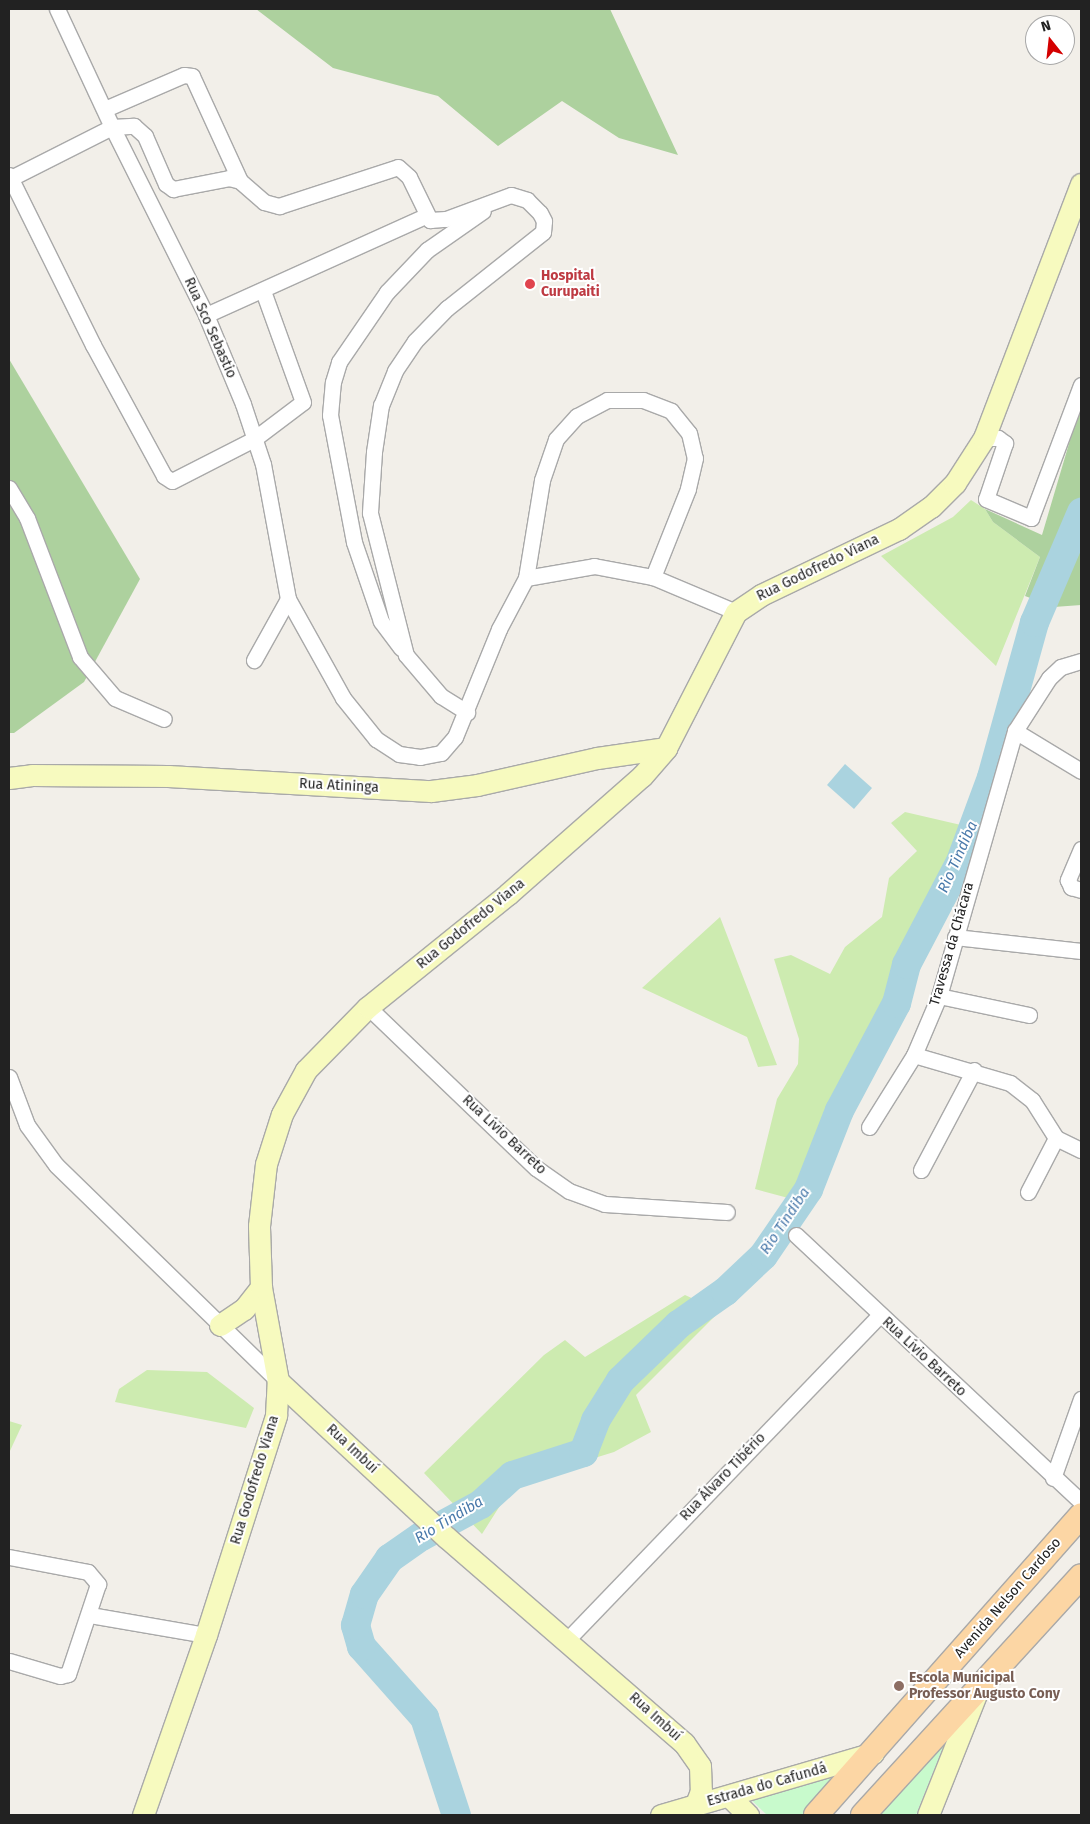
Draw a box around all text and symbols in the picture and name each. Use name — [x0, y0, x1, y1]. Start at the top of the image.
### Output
north arrow — [1025, 15, 1075, 65]
text: N — [1039, 17, 1053, 36]
place label: Hospital Curupaiti — [541, 268, 600, 300]
street label: Rua Sco Sebastio — [180, 275, 240, 381]
marker: Hospital Curupaiti — [523, 277, 537, 291]
street label: Rua Godofredo Viana — [754, 531, 882, 605]
street label: Rua Atininga — [299, 776, 379, 796]
water label: Rio Tindiba — [934, 818, 982, 896]
street label: Rua Godofredo Viana — [414, 875, 528, 973]
street label: Travessa da Chácara — [926, 880, 978, 1008]
street label: Rua Lívio Barreto — [459, 1092, 549, 1178]
water label: Rio Tindiba — [756, 1184, 814, 1258]
street label: Rua Lívio Barreto — [879, 1314, 969, 1400]
street label: Rua Godofredo Viana — [227, 1413, 283, 1547]
street label: Rua Imbuí — [323, 1421, 381, 1477]
street label: Rua Álvaro Tibério — [677, 1430, 769, 1524]
water label: Rio Tindiba — [412, 1493, 486, 1547]
street label: Avenida Nelson Cardoso — [951, 1534, 1065, 1662]
place label: Escola Municipal Professor Augusto Cony — [909, 1670, 1060, 1702]
marker: Escola Municipal Professor Augusto Cony — [893, 1680, 905, 1692]
street label: Rua Imbuí — [625, 1689, 685, 1745]
street label: Estrada do Cafundá — [705, 1760, 829, 1810]

